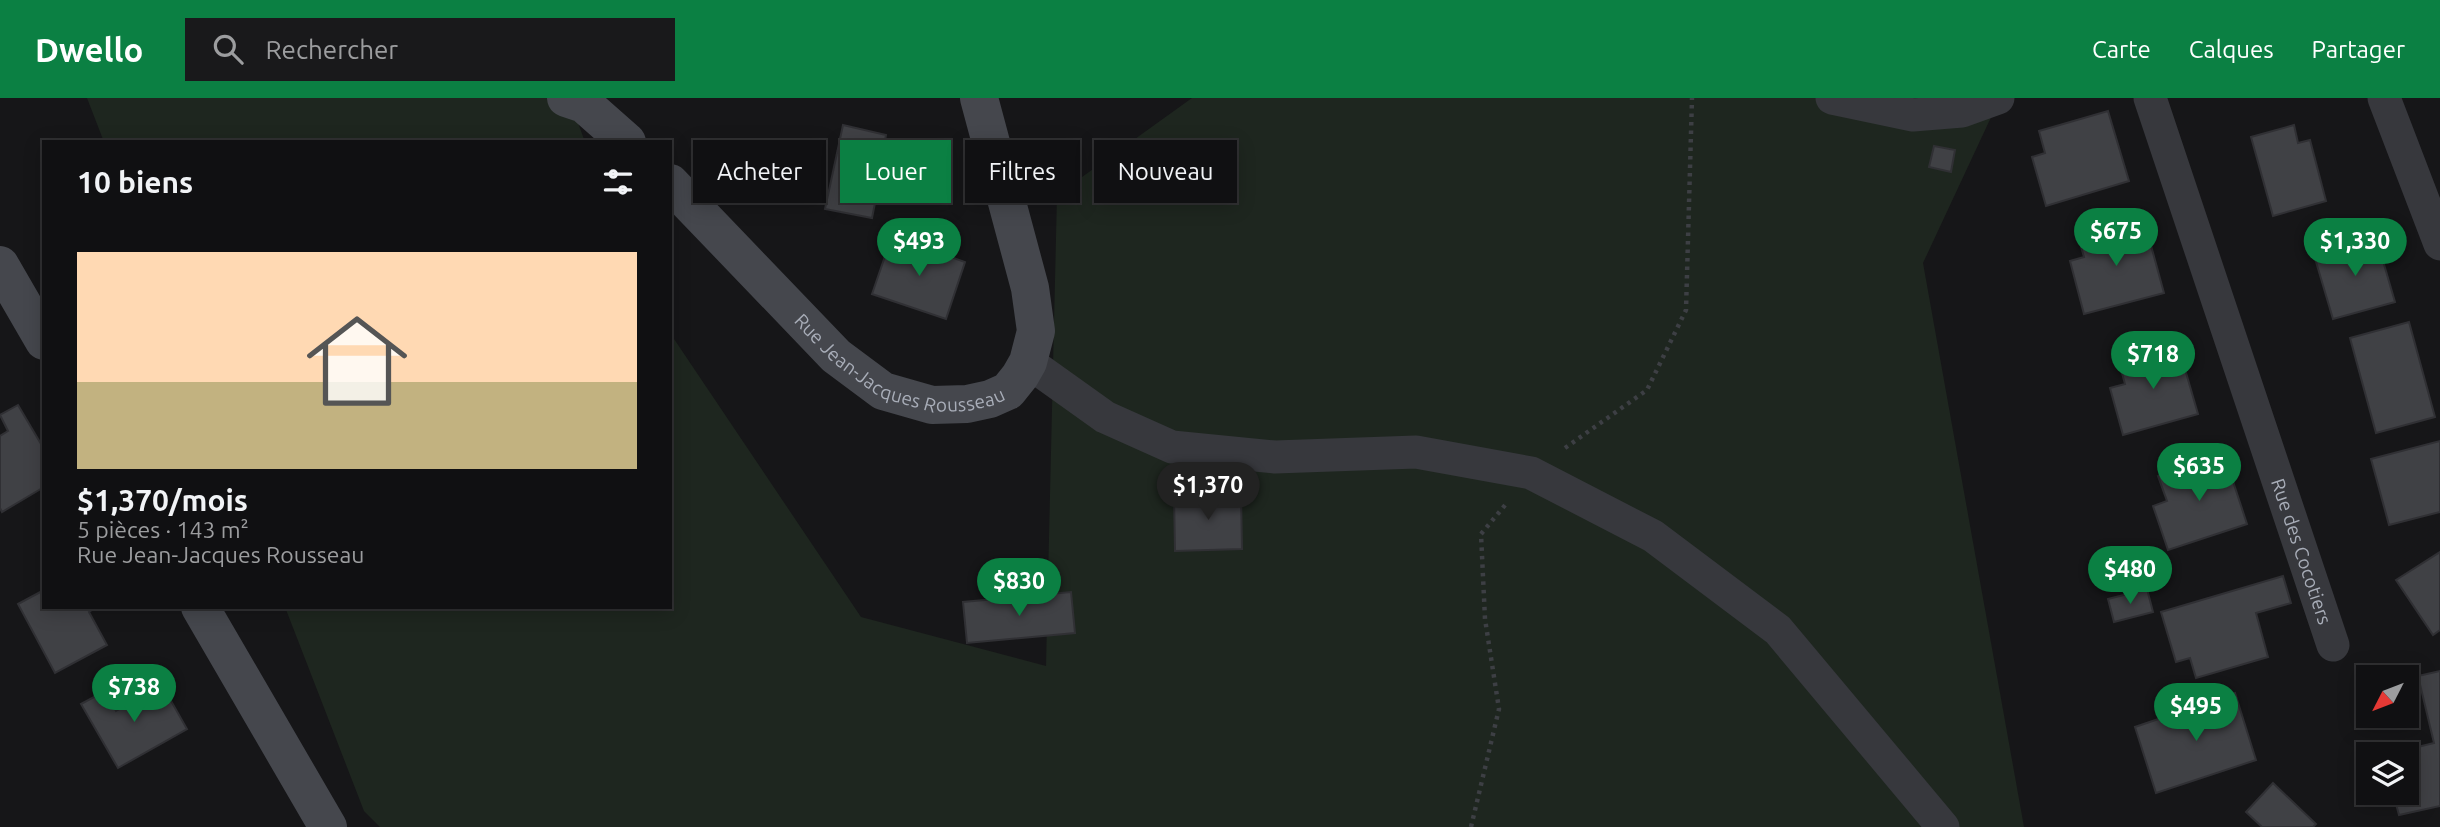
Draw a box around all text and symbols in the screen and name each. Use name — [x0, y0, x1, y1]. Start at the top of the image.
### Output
search box — [185, 18, 675, 81]
icon: search — [209, 30, 247, 68]
text: Dwello — [35, 31, 143, 68]
text: Rechercher — [265, 35, 398, 64]
text: Carte — [2092, 36, 2151, 63]
text: Calques — [2189, 36, 2274, 63]
text: Partager — [2312, 36, 2405, 63]
chip: Acheter — [693, 140, 826, 203]
chip: Louer — [840, 140, 951, 203]
chip: Filtres — [965, 140, 1080, 203]
chip: Nouveau — [1094, 140, 1237, 203]
icon: filters — [599, 163, 637, 201]
text: 10 biens — [77, 165, 193, 199]
pin: $675 — [2075, 208, 2157, 268]
pin: $493 — [878, 218, 960, 278]
text: $675 — [2090, 218, 2142, 243]
pin: $1,330 — [2298, 218, 2412, 278]
text: $493 — [893, 228, 945, 253]
text: $1,330 — [2320, 228, 2390, 253]
icon: home — [294, 298, 420, 424]
street label: Rue Jean-Jacques Rousseau — [790, 309, 1008, 417]
pin: $718 — [2112, 331, 2194, 391]
text: $718 — [2127, 341, 2179, 366]
pin: $635 — [2158, 444, 2240, 503]
text: $635 — [2173, 453, 2225, 478]
pin: $1,370 — [1151, 462, 1265, 522]
text: $1,370 — [1173, 472, 1243, 497]
street label: Rue des Cocotiers — [2267, 475, 2336, 627]
text: $1,370/mois — [77, 483, 248, 517]
text: 5 pièces · 143 m² — [77, 517, 249, 542]
text: Rue Jean-Jacques Rousseau — [77, 542, 364, 567]
pin: $480 — [2089, 546, 2171, 606]
text: $480 — [2104, 556, 2156, 581]
pin: $830 — [978, 559, 1060, 618]
text: $830 — [993, 568, 1045, 593]
pin: $738 — [93, 664, 175, 724]
north arrow — [2356, 665, 2418, 728]
map controls — [2356, 665, 2419, 805]
text: $738 — [108, 674, 160, 699]
pin: $495 — [2155, 684, 2237, 743]
text: $495 — [2170, 693, 2222, 718]
button: layers — [2356, 742, 2419, 805]

